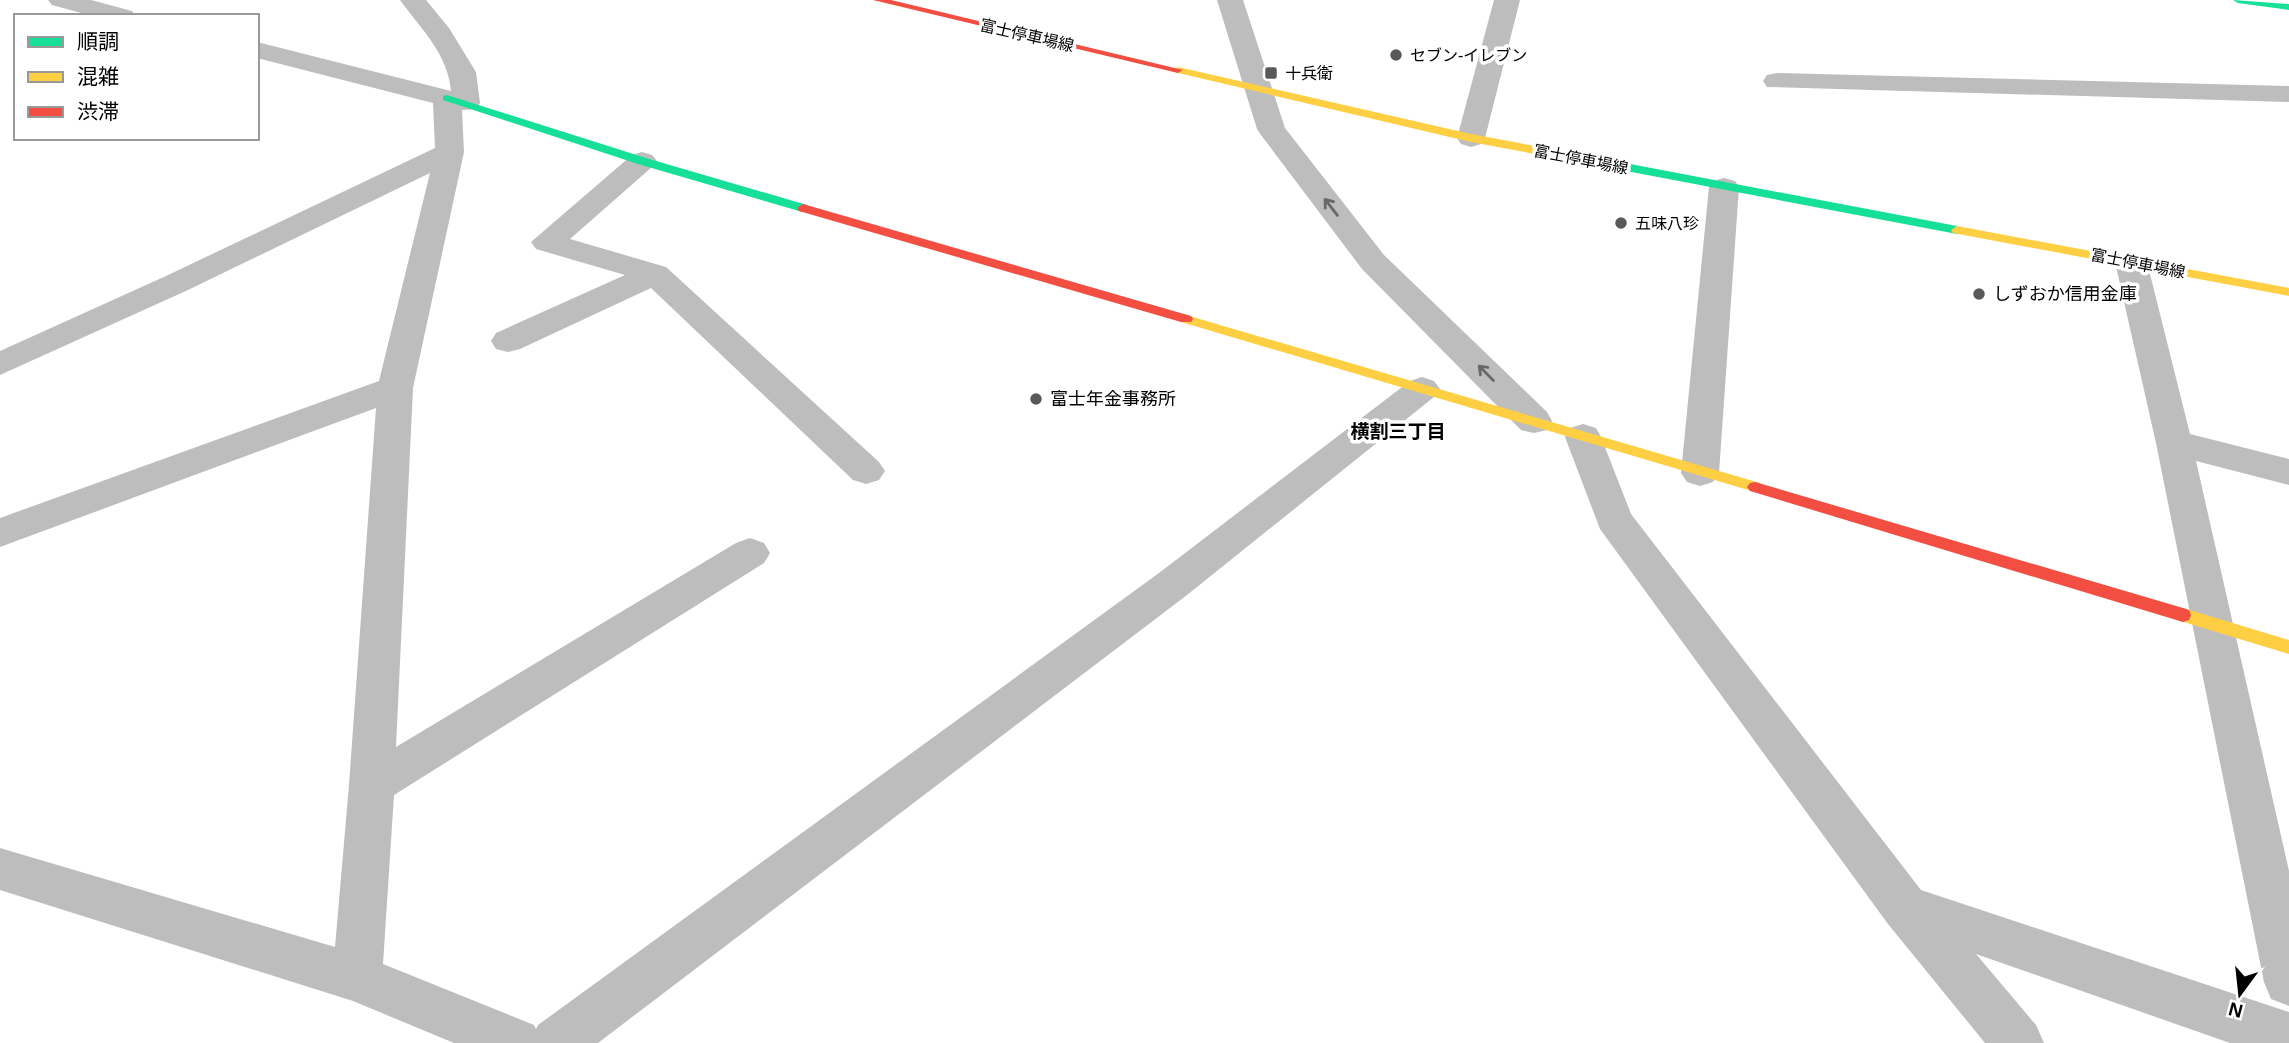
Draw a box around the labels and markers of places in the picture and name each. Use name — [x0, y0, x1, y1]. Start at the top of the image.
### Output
marker: セブン-イレブン — [1388, 47, 1404, 63]
place label: セブン-イレブン — [1410, 47, 1527, 64]
marker: 十兵衛 — [1263, 65, 1279, 81]
place label: 十兵衛 — [1285, 65, 1333, 82]
marker: 五味八珍 — [1613, 215, 1629, 231]
place label: 五味八珍 — [1635, 215, 1699, 232]
place label: しずおか信用金庫 — [1993, 284, 2137, 304]
marker: しずおか信用金庫 — [1971, 286, 1987, 302]
place label: 富士年金事務所 — [1050, 389, 1176, 409]
marker: 富士年金事務所 — [1028, 391, 1044, 407]

